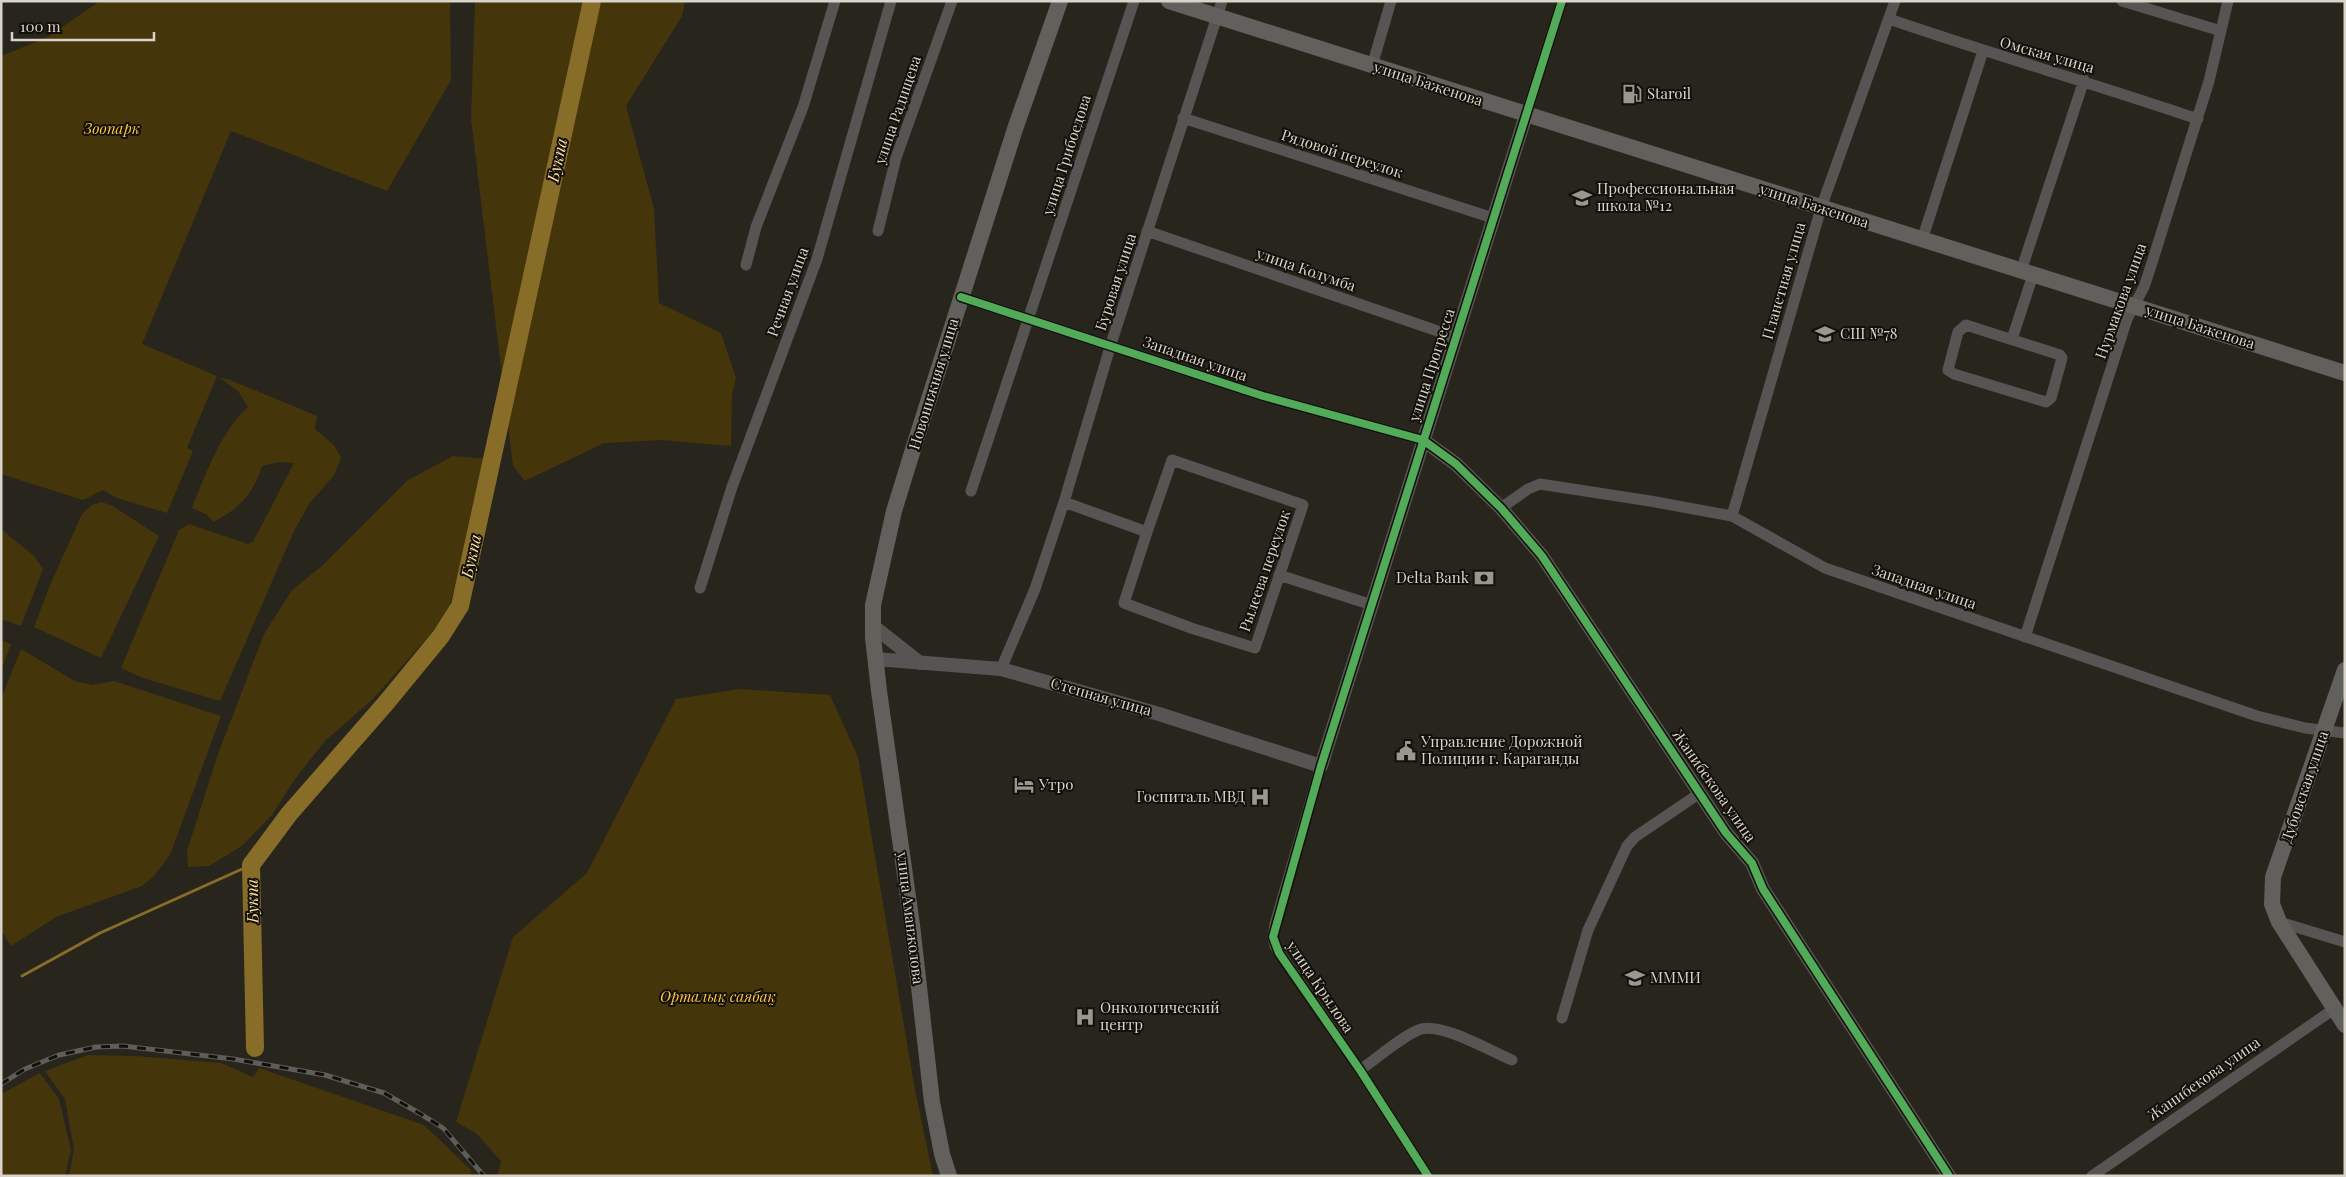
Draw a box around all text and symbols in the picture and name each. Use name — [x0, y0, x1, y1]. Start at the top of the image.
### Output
scale bar — [12, 10, 155, 42]
text: 100 m — [20, 16, 61, 36]
street label: Омская улица — [1998, 31, 2097, 77]
street label: улица Радищева — [869, 52, 925, 168]
street label: улица Баженова — [1370, 56, 1486, 110]
fuel station icon: Staroil — [1621, 83, 1643, 105]
place label: Staroil — [1647, 83, 1691, 103]
street label: улица Грибоедова — [1037, 91, 1095, 218]
park label: Зоопарк — [83, 118, 140, 138]
street label: Рядовой переулок — [1279, 124, 1406, 182]
water label: Букпа — [541, 136, 571, 185]
place label: Профессиональная школа №12 — [1597, 178, 1734, 215]
street label: улица Баженова — [1756, 178, 1872, 232]
school or university icon: Профессиональная школа №12 — [1571, 187, 1593, 209]
street label: Планетная улица — [1757, 219, 1809, 342]
street label: Буровая улица — [1090, 230, 1140, 333]
street label: Нурмакова улица — [2090, 239, 2151, 361]
street label: улица Колумба — [1253, 242, 1359, 296]
street label: Речная улица — [762, 244, 813, 339]
street label: улица Баженова — [2142, 299, 2258, 353]
street label: улица Прогресса — [1403, 305, 1459, 425]
street label: Новонижняя улица — [904, 315, 963, 452]
school or university icon: СШ №78 — [1814, 323, 1836, 345]
place label: СШ №78 — [1840, 323, 1898, 343]
street label: Западная улица — [1140, 331, 1251, 385]
street label: Рылеева переулок — [1234, 507, 1294, 634]
water label: Букпа — [455, 532, 485, 581]
street label: Западная улица — [1869, 559, 1980, 613]
place label: Delta Bank — [1396, 567, 1470, 587]
bank icon: Delta Bank — [1473, 567, 1495, 589]
street label: Степная улица — [1048, 672, 1155, 720]
street label: Жанибекова улица — [1668, 725, 1761, 846]
street label: Дубовская улица — [2276, 728, 2333, 845]
place label: Управление Дорожной Полиции г. Караганды — [1420, 731, 1583, 768]
public building icon: Управление Дорожной Полиции г. Караганды — [1395, 740, 1417, 762]
hotel icon: Утро — [1013, 774, 1035, 796]
place label: Утро — [1038, 774, 1073, 794]
place label: Госпиталь МВД — [1137, 786, 1246, 806]
hospital icon: Госпиталь МВД — [1249, 786, 1271, 808]
street label: улица Аманжолова — [893, 850, 929, 986]
water label: Букпа — [241, 879, 262, 924]
street label: улица Крылова — [1282, 936, 1359, 1037]
school or university icon: МММИ — [1624, 967, 1646, 989]
place label: МММИ — [1650, 967, 1701, 987]
park label: Орталық саябақ — [660, 986, 776, 1006]
place label: Онкологический центр — [1100, 997, 1220, 1034]
hospital icon: Онкологический центр — [1074, 1006, 1096, 1028]
street label: Жанибекова улица — [2143, 1032, 2264, 1125]

